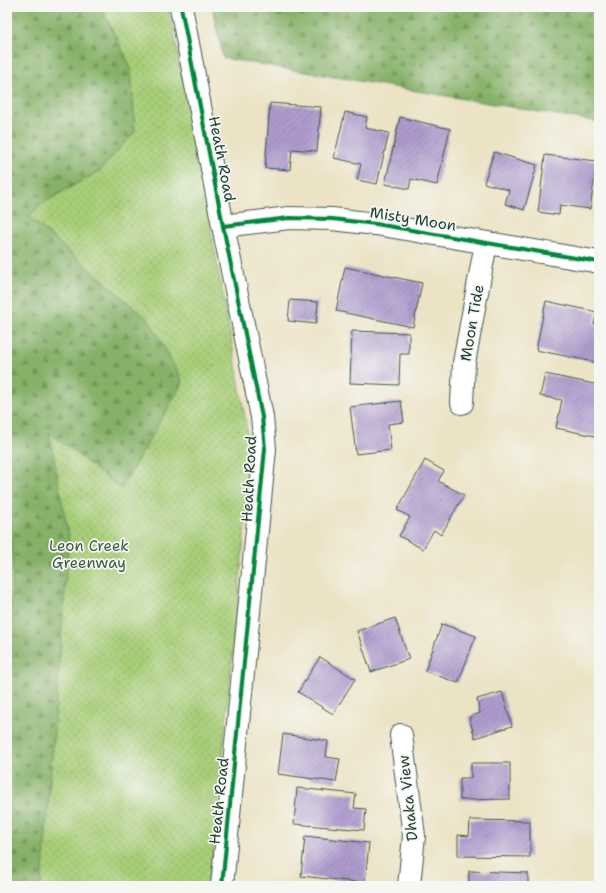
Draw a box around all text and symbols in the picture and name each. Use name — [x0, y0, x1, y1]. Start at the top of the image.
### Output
street label: Heath Road — [204, 114, 240, 204]
street label: Misty Moon — [368, 202, 458, 236]
street label: Moon Tide — [455, 283, 489, 363]
street label: Heath Road — [237, 435, 261, 523]
park label: Leon Creek Greenway — [49, 536, 129, 573]
street label: Dhaka View — [394, 754, 422, 842]
street label: Heath Road — [205, 756, 234, 845]

